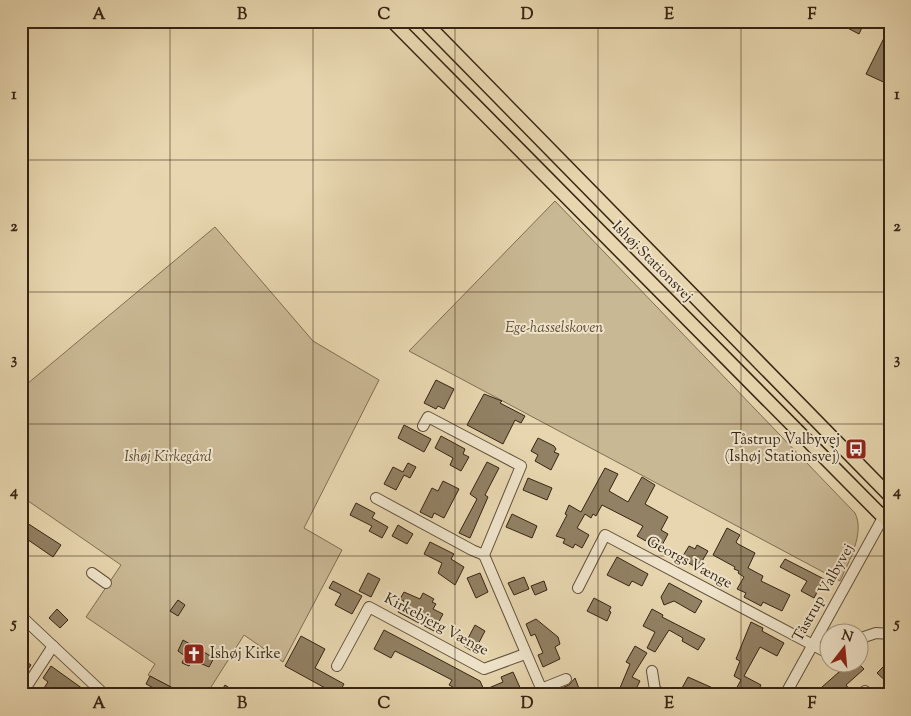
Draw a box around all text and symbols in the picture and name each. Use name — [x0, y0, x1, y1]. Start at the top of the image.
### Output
text: A — [93, 4, 106, 27]
text: B — [237, 4, 247, 27]
text: C — [378, 4, 391, 27]
text: D — [521, 4, 534, 27]
text: E — [664, 4, 674, 27]
text: F — [808, 4, 817, 27]
text: 1 — [11, 84, 17, 107]
text: 1 — [894, 84, 900, 107]
text: 2 — [10, 216, 18, 239]
text: 2 — [893, 216, 901, 239]
street label: Ishøj Stationsvej — [607, 217, 697, 307]
park label: Ege-hasselskoven — [505, 318, 603, 339]
text: 3 — [11, 349, 18, 372]
text: 3 — [894, 349, 901, 372]
place label: Tåstrup Valbyvej (Ishøj Stationsvej) — [724, 430, 840, 468]
bus stop icon: Tåstrup Valbyvej (Ishøj Stationsvej) — [844, 437, 868, 461]
park label: Ishøj Kirkegård — [124, 447, 212, 468]
text: 4 — [9, 481, 18, 504]
text: 4 — [892, 481, 901, 504]
street label: Georgs Vænge — [642, 532, 736, 594]
street label: Tåstrup Valbyvej — [788, 540, 860, 646]
street label: Kirkebjerg Vænge — [380, 589, 492, 661]
text: 5 — [9, 613, 17, 636]
text: 5 — [892, 613, 900, 636]
north arrow — [818, 624, 868, 674]
text: N — [839, 626, 855, 649]
church icon: Ishøj Kirke — [182, 642, 206, 666]
place label: Ishøj Kirke — [210, 644, 280, 665]
text: A — [93, 693, 106, 716]
text: B — [237, 693, 247, 716]
text: C — [378, 693, 391, 716]
text: D — [521, 693, 534, 716]
text: E — [664, 693, 674, 716]
text: F — [808, 693, 817, 716]

